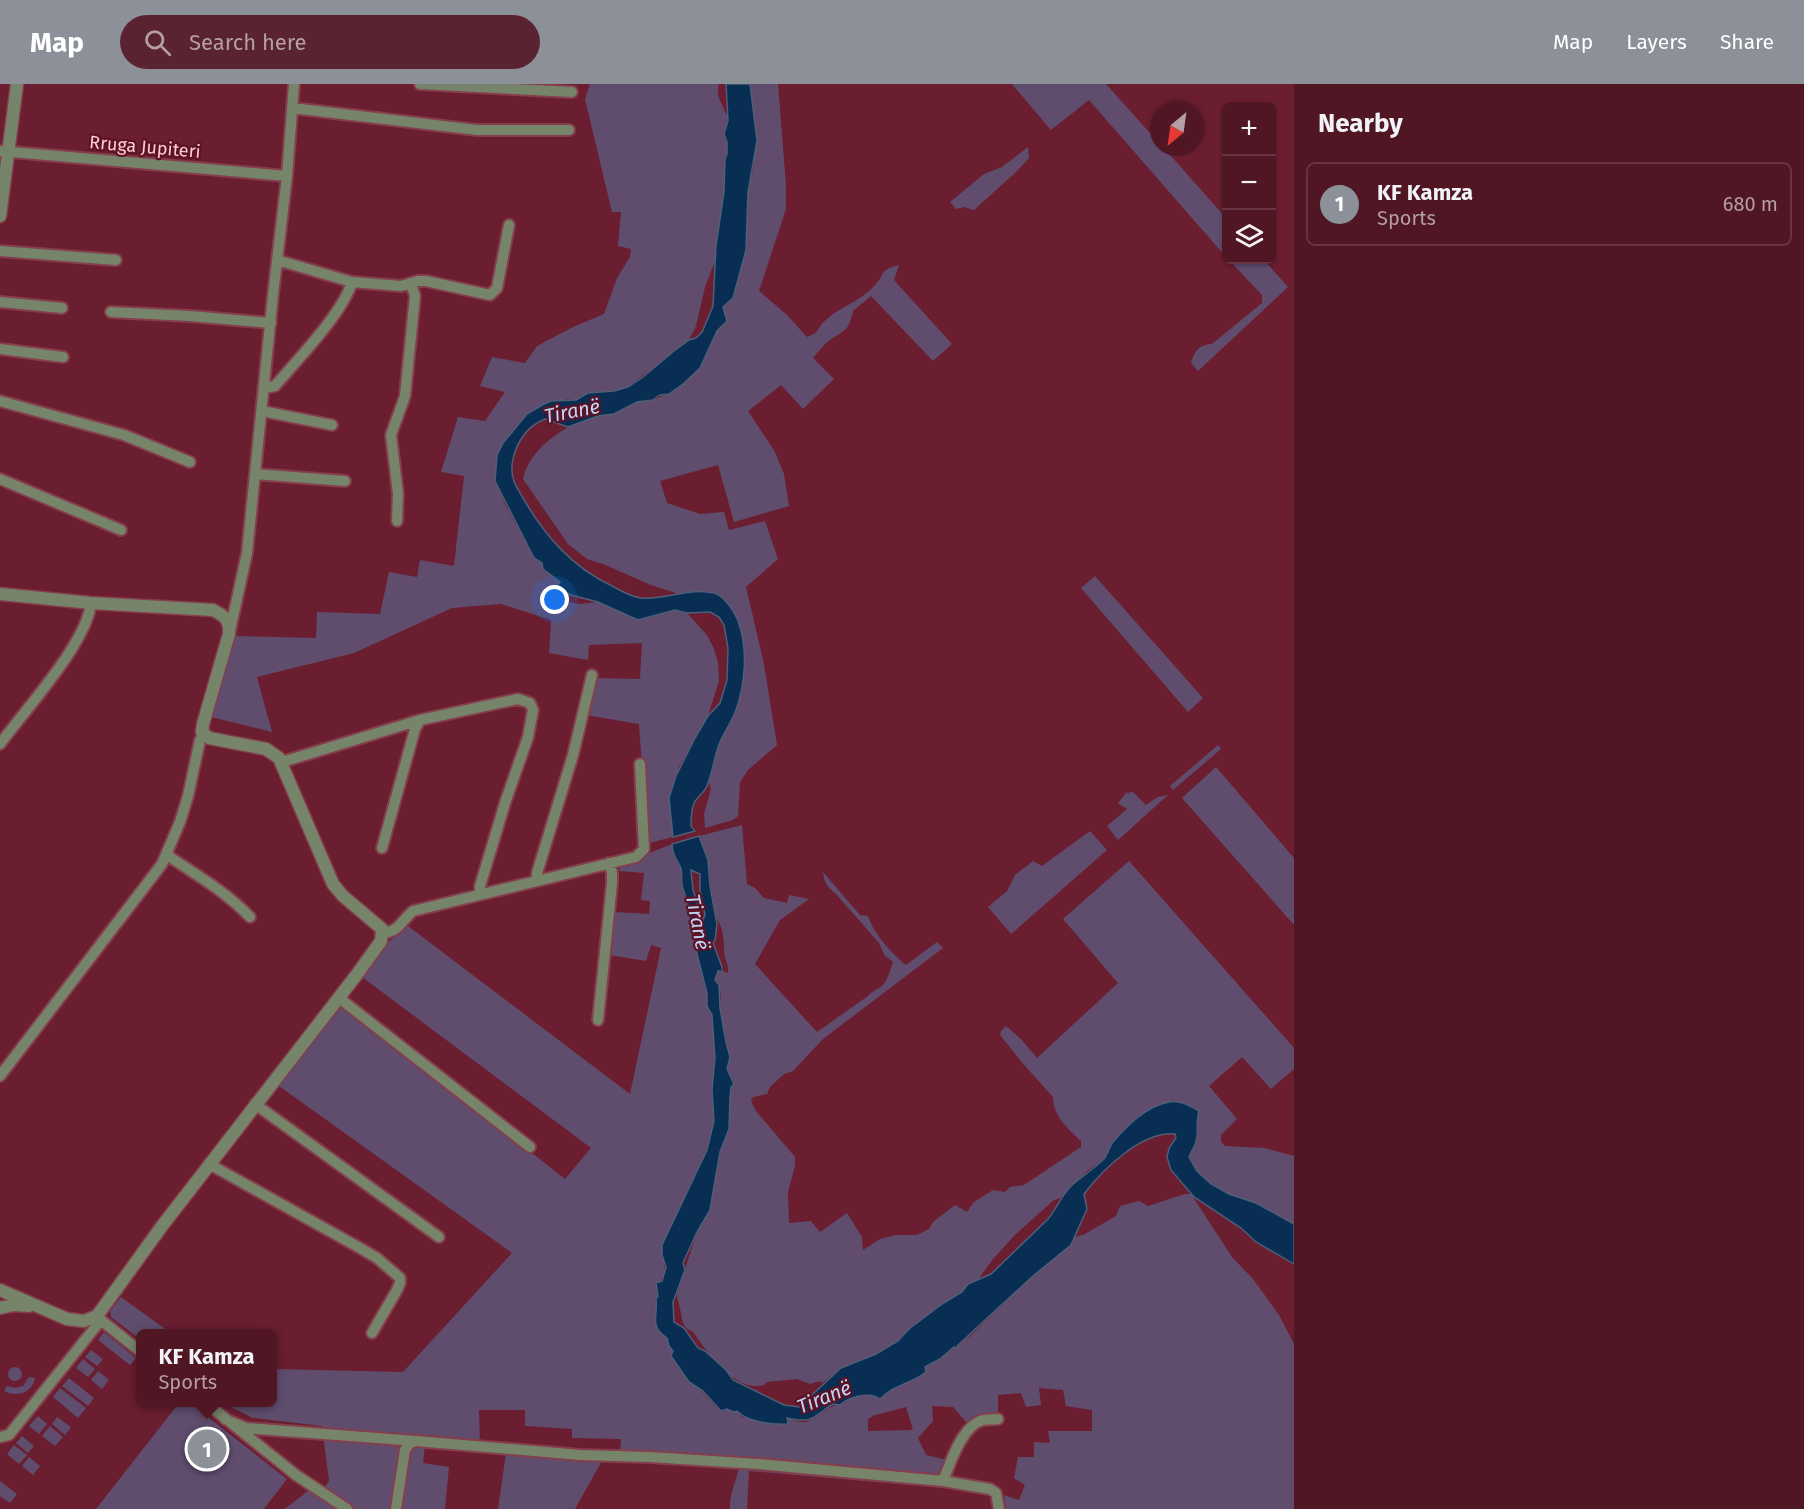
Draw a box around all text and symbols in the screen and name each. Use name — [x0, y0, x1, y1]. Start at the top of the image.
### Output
search box — [120, 15, 540, 69]
text: Map — [30, 26, 84, 59]
icon: search — [141, 26, 174, 59]
text: Search here — [189, 29, 307, 56]
text: Map — [1553, 29, 1593, 55]
text: Layers — [1626, 29, 1687, 55]
text: Share — [1720, 29, 1774, 55]
north arrow — [1150, 102, 1204, 156]
map controls — [1222, 102, 1276, 264]
button: + — [1222, 102, 1276, 156]
text: Nearby — [1318, 108, 1403, 139]
street label: Rruga Jupiteri — [88, 131, 202, 163]
button: − — [1222, 156, 1276, 210]
text: KF Kamza — [1377, 179, 1473, 206]
text: 1 — [1335, 192, 1344, 216]
text: 680 m — [1723, 192, 1778, 216]
text: Sports — [1377, 206, 1436, 230]
button: layers — [1222, 210, 1276, 264]
water label: Tiranë — [542, 394, 602, 428]
your location — [540, 585, 569, 614]
water label: Tiranë — [681, 892, 715, 952]
popup — [136, 1329, 277, 1407]
text: KF Kamza — [158, 1343, 255, 1370]
text: Sports — [158, 1370, 217, 1394]
water label: Tiranë — [793, 1375, 855, 1419]
pin: 1 — [188, 1426, 226, 1472]

